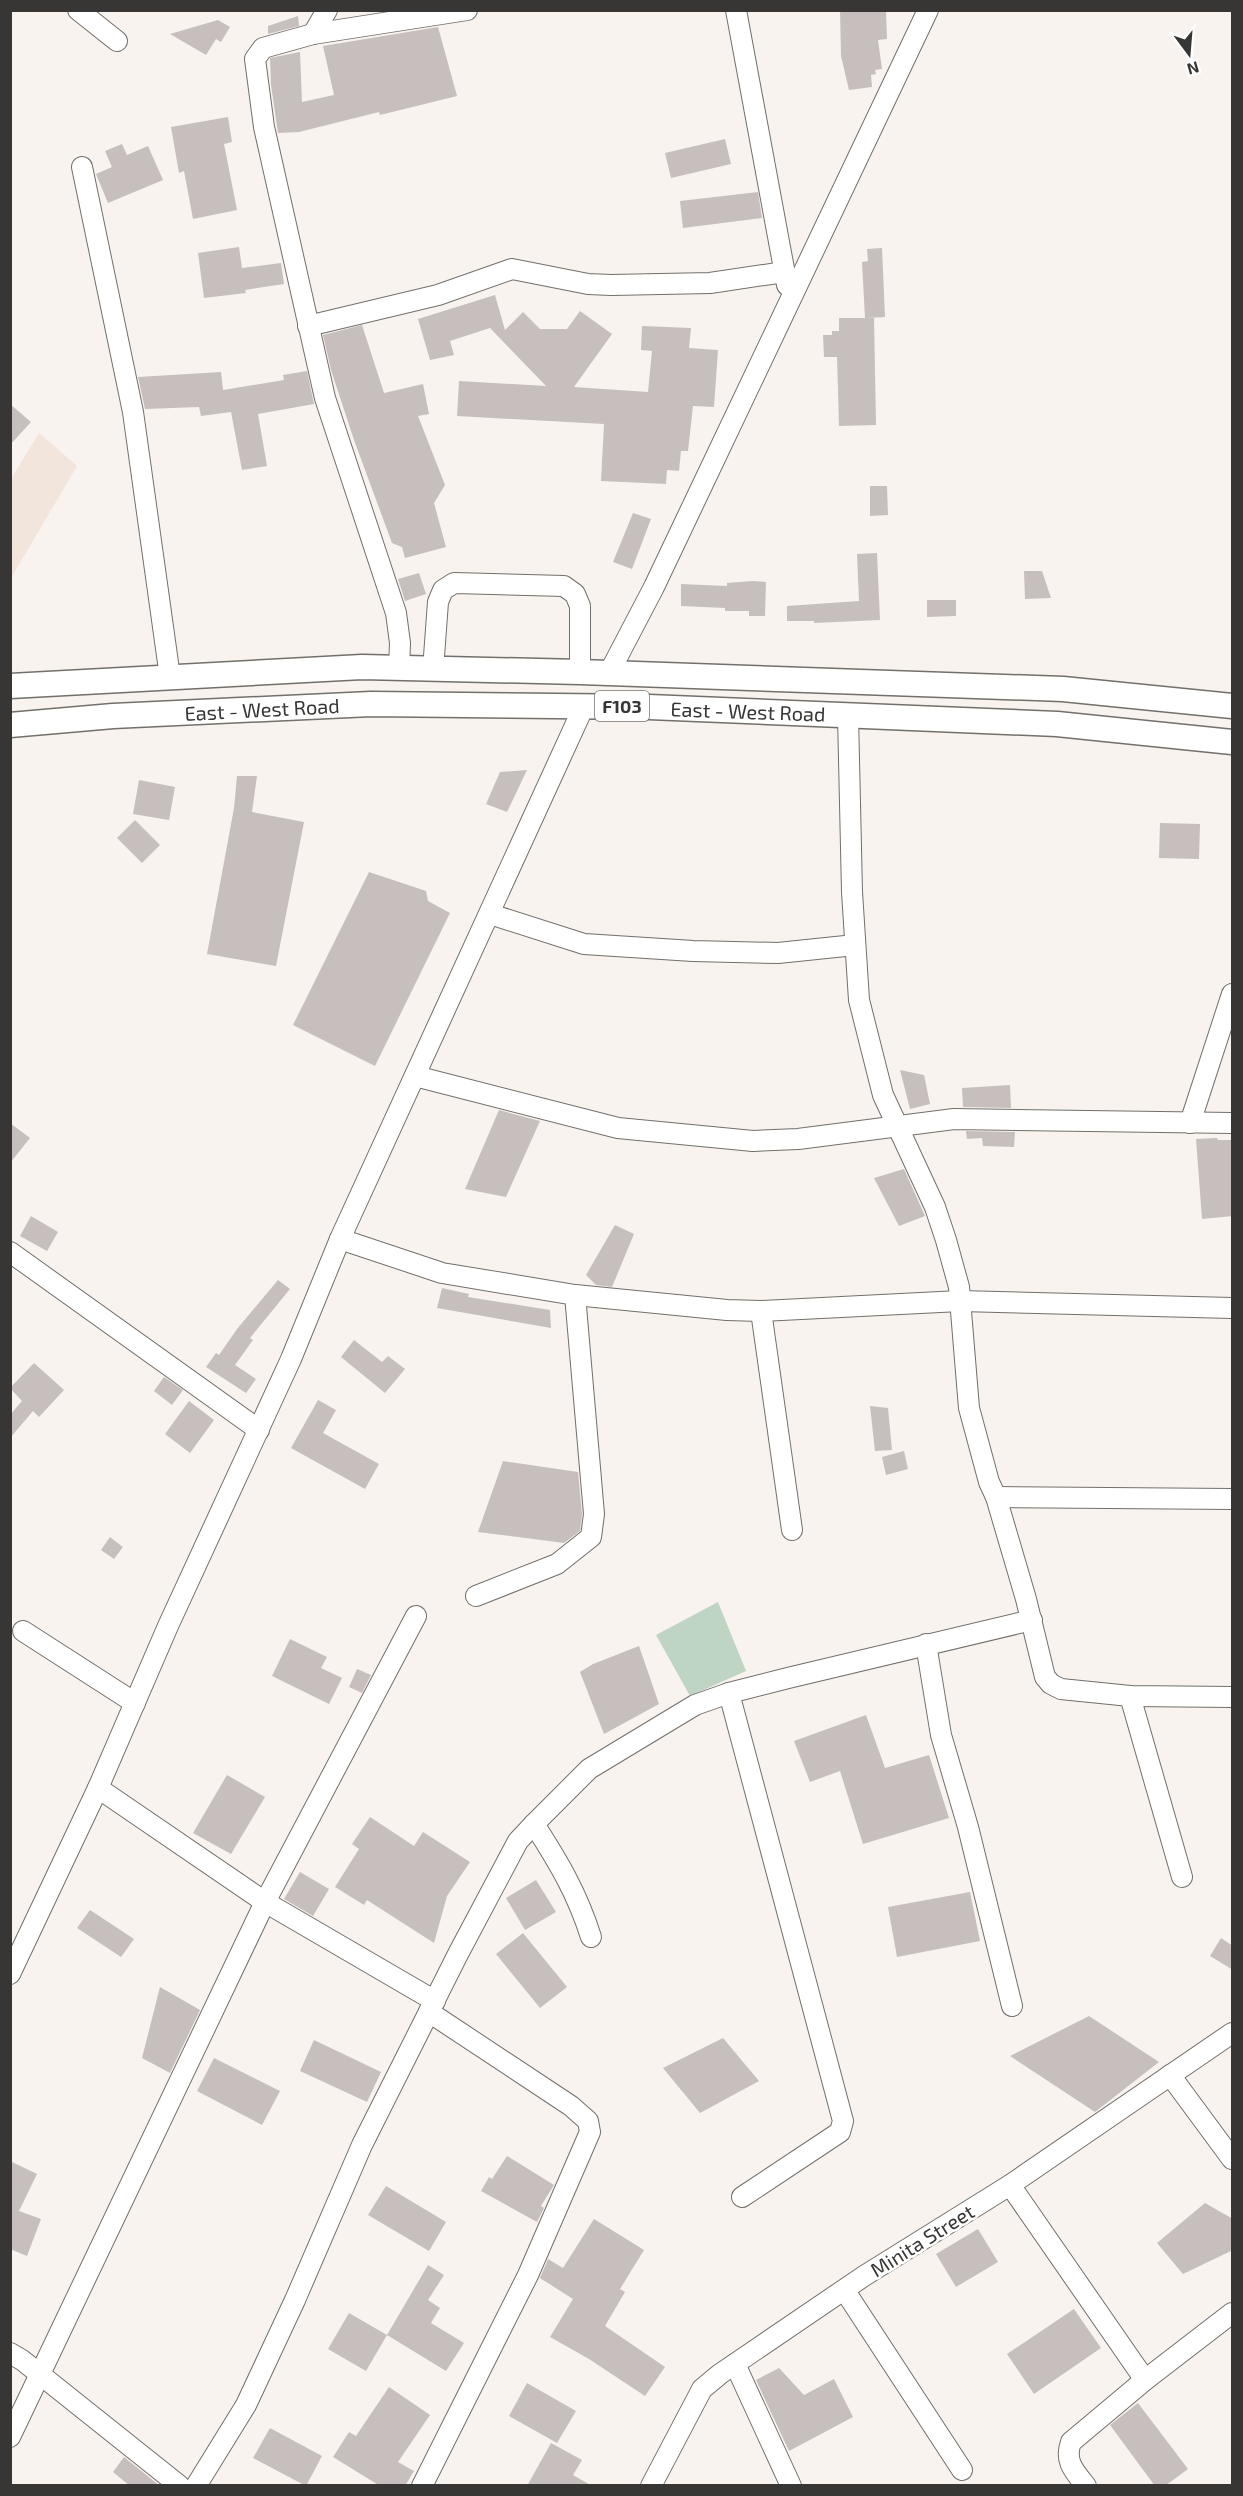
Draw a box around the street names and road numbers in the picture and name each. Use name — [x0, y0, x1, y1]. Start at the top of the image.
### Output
road number: F103 — [595, 691, 649, 721]
street label: East - West Road — [184, 693, 340, 725]
street label: East - West Road — [670, 696, 826, 726]
street label: Minita Street — [866, 2198, 979, 2281]

